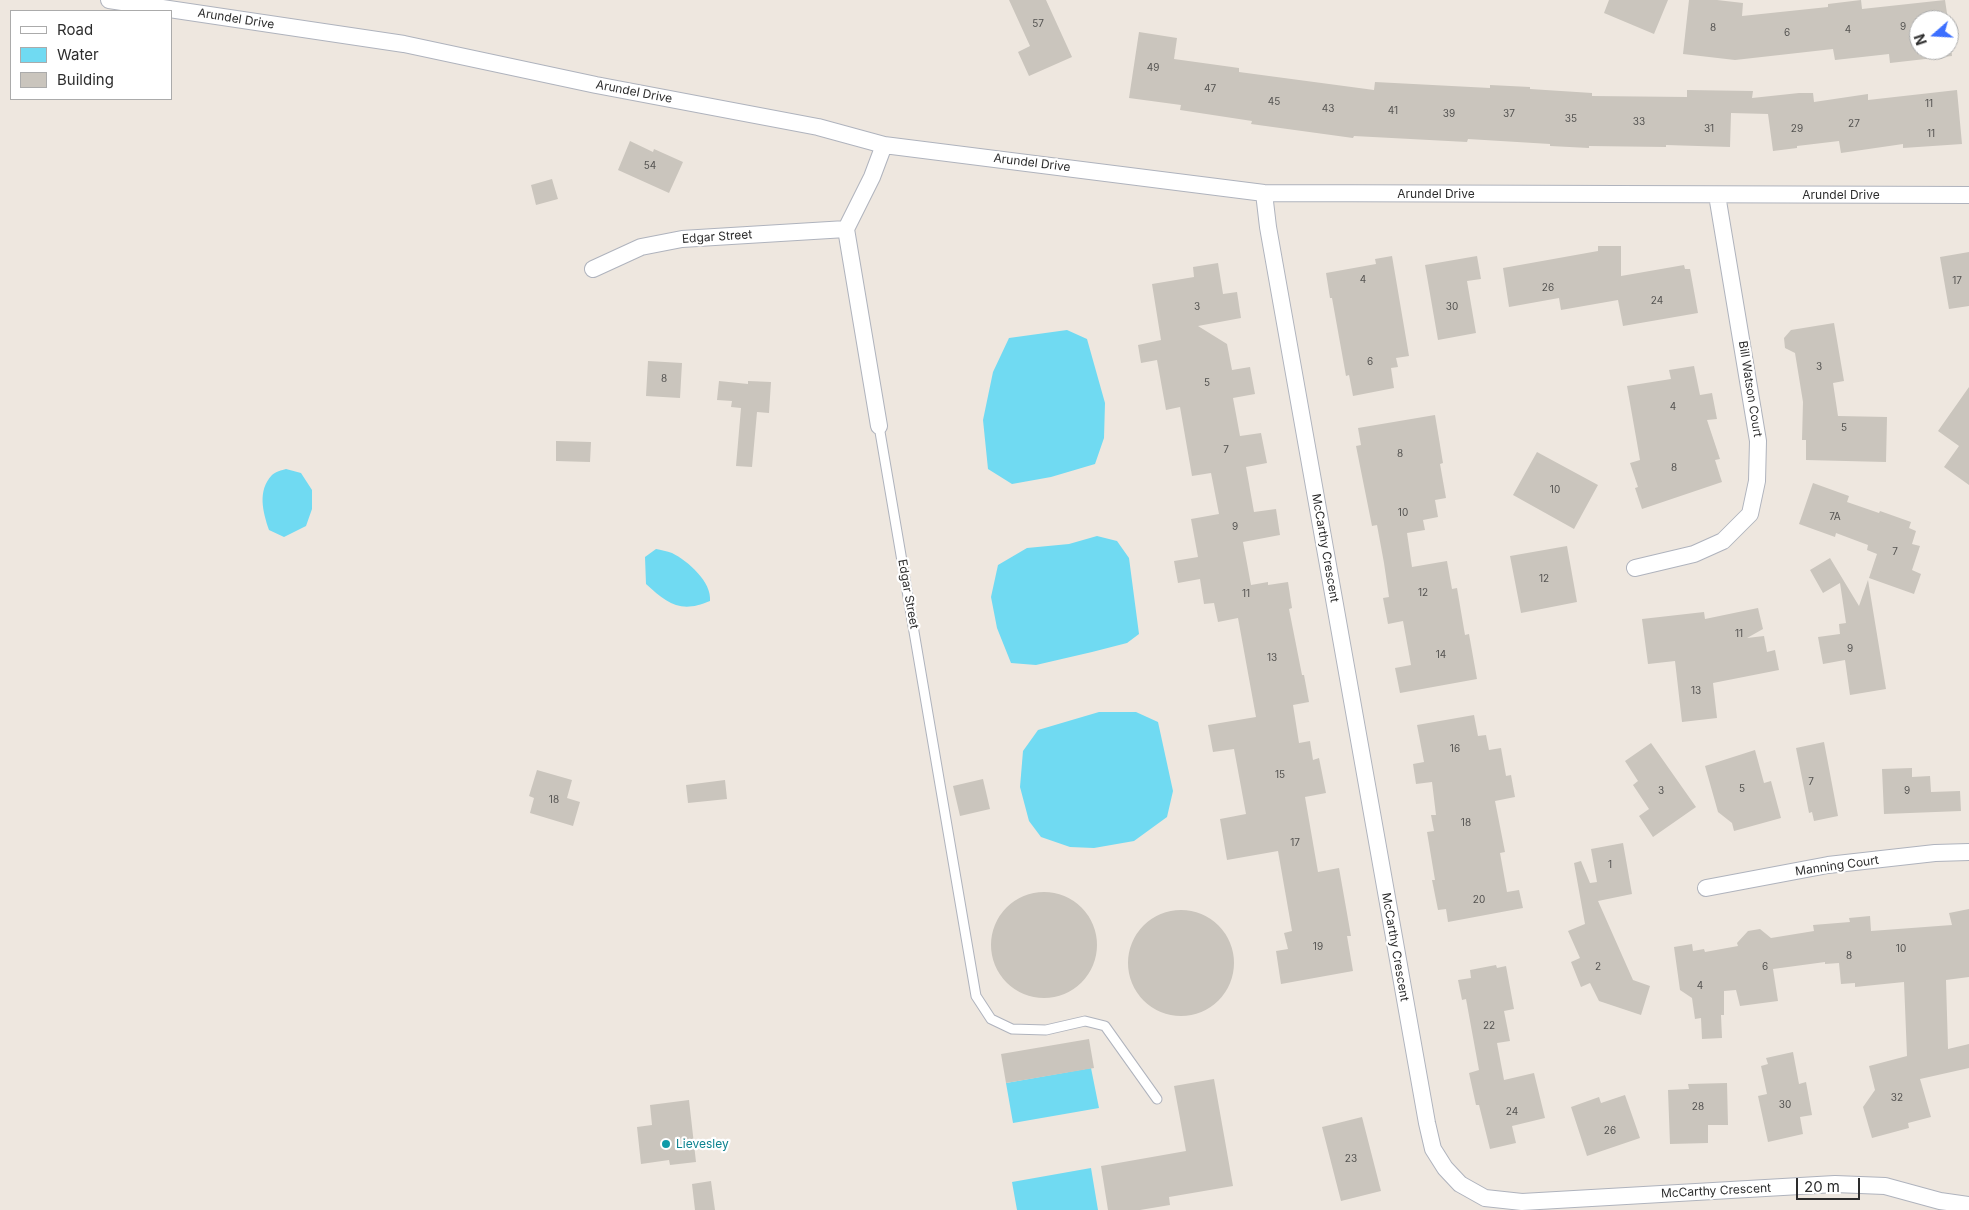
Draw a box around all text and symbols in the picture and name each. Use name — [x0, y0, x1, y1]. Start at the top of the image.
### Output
street label: Arundel Drive — [197, 6, 275, 32]
legend — [10, 10, 172, 100]
north arrow — [1909, 10, 1959, 60]
house number: 57 — [1032, 18, 1044, 30]
text: Road — [57, 20, 93, 39]
house number: 9 — [1900, 21, 1906, 33]
house number: 8 — [1710, 22, 1716, 34]
house number: 4 — [1845, 24, 1851, 36]
house number: 6 — [1784, 27, 1790, 39]
text: N — [1911, 32, 1930, 48]
text: Water — [57, 45, 99, 64]
house number: 49 — [1147, 62, 1159, 74]
text: Building — [57, 70, 114, 89]
street label: Arundel Drive — [595, 78, 673, 106]
house number: 47 — [1204, 83, 1216, 95]
house number: 45 — [1268, 96, 1280, 108]
house number: 11 — [1925, 98, 1933, 110]
house number: 43 — [1322, 103, 1334, 115]
house number: 41 — [1388, 105, 1398, 117]
house number: 39 — [1443, 108, 1455, 120]
house number: 37 — [1503, 108, 1515, 120]
house number: 35 — [1565, 113, 1577, 125]
house number: 33 — [1633, 116, 1645, 128]
house number: 27 — [1848, 118, 1860, 130]
house number: 31 — [1704, 123, 1714, 135]
house number: 29 — [1791, 123, 1803, 135]
house number: 11 — [1927, 128, 1935, 140]
street label: Arundel Drive — [993, 151, 1071, 175]
house number: 54 — [644, 160, 656, 172]
street label: Arundel Drive — [1397, 187, 1475, 201]
street label: Arundel Drive — [1802, 188, 1880, 202]
street label: Edgar Street — [681, 227, 753, 247]
house number: 4 — [1360, 274, 1366, 286]
house number: 17 — [1952, 275, 1962, 287]
house number: 26 — [1542, 282, 1554, 294]
house number: 24 — [1651, 295, 1663, 307]
house number: 3 — [1194, 301, 1200, 313]
house number: 30 — [1446, 301, 1458, 313]
street label: Bill Watson Court — [1735, 340, 1765, 438]
house number: 6 — [1367, 356, 1373, 368]
house number: 3 — [1816, 361, 1822, 373]
house number: 8 — [661, 373, 667, 385]
house number: 5 — [1204, 377, 1210, 389]
house number: 4 — [1670, 401, 1676, 413]
house number: 5 — [1841, 422, 1847, 434]
house number: 7 — [1223, 444, 1229, 456]
house number: 8 — [1397, 448, 1403, 460]
house number: 8 — [1671, 462, 1677, 474]
house number: 10 — [1550, 484, 1560, 496]
street label: McCarthy Crescent — [1308, 493, 1342, 603]
house number: 10 — [1398, 507, 1408, 519]
house number: 7A — [1829, 511, 1841, 523]
house number: 9 — [1232, 521, 1238, 533]
house number: 7 — [1892, 546, 1898, 558]
street label: Edgar Street — [895, 558, 921, 630]
house number: 12 — [1539, 573, 1549, 585]
house number: 12 — [1418, 587, 1428, 599]
house number: 11 — [1242, 588, 1250, 600]
house number: 11 — [1735, 628, 1743, 640]
house number: 9 — [1847, 643, 1853, 655]
house number: 14 — [1436, 649, 1446, 661]
house number: 13 — [1267, 652, 1277, 664]
house number: 13 — [1691, 685, 1701, 697]
house number: 16 — [1450, 743, 1460, 755]
house number: 15 — [1275, 769, 1285, 781]
house number: 7 — [1808, 776, 1814, 788]
house number: 5 — [1739, 783, 1745, 795]
house number: 3 — [1658, 785, 1664, 797]
house number: 9 — [1904, 785, 1910, 797]
house number: 18 — [549, 794, 559, 806]
house number: 18 — [1461, 817, 1471, 829]
house number: 17 — [1290, 837, 1300, 849]
street label: Manning Court — [1794, 853, 1880, 879]
house number: 1 — [1608, 859, 1612, 871]
street label: McCarthy Crescent — [1378, 892, 1412, 1002]
house number: 20 — [1473, 894, 1485, 906]
house number: 19 — [1313, 941, 1323, 953]
house number: 10 — [1896, 943, 1906, 955]
house number: 8 — [1846, 950, 1852, 962]
house number: 2 — [1595, 961, 1601, 973]
house number: 6 — [1762, 961, 1768, 973]
house number: 4 — [1697, 980, 1703, 992]
house number: 22 — [1483, 1020, 1495, 1032]
house number: 32 — [1891, 1092, 1903, 1104]
house number: 30 — [1779, 1099, 1791, 1111]
house number: 28 — [1692, 1101, 1704, 1113]
house number: 24 — [1506, 1106, 1518, 1118]
house number: 26 — [1604, 1125, 1616, 1137]
place label: Lievesley — [676, 1137, 729, 1151]
marker: Lievesley — [660, 1138, 672, 1150]
house number: 23 — [1345, 1153, 1357, 1165]
scale bar — [1799, 1168, 1863, 1200]
text: 20 m — [1804, 1177, 1840, 1196]
street label: McCarthy Crescent — [1661, 1181, 1771, 1201]

